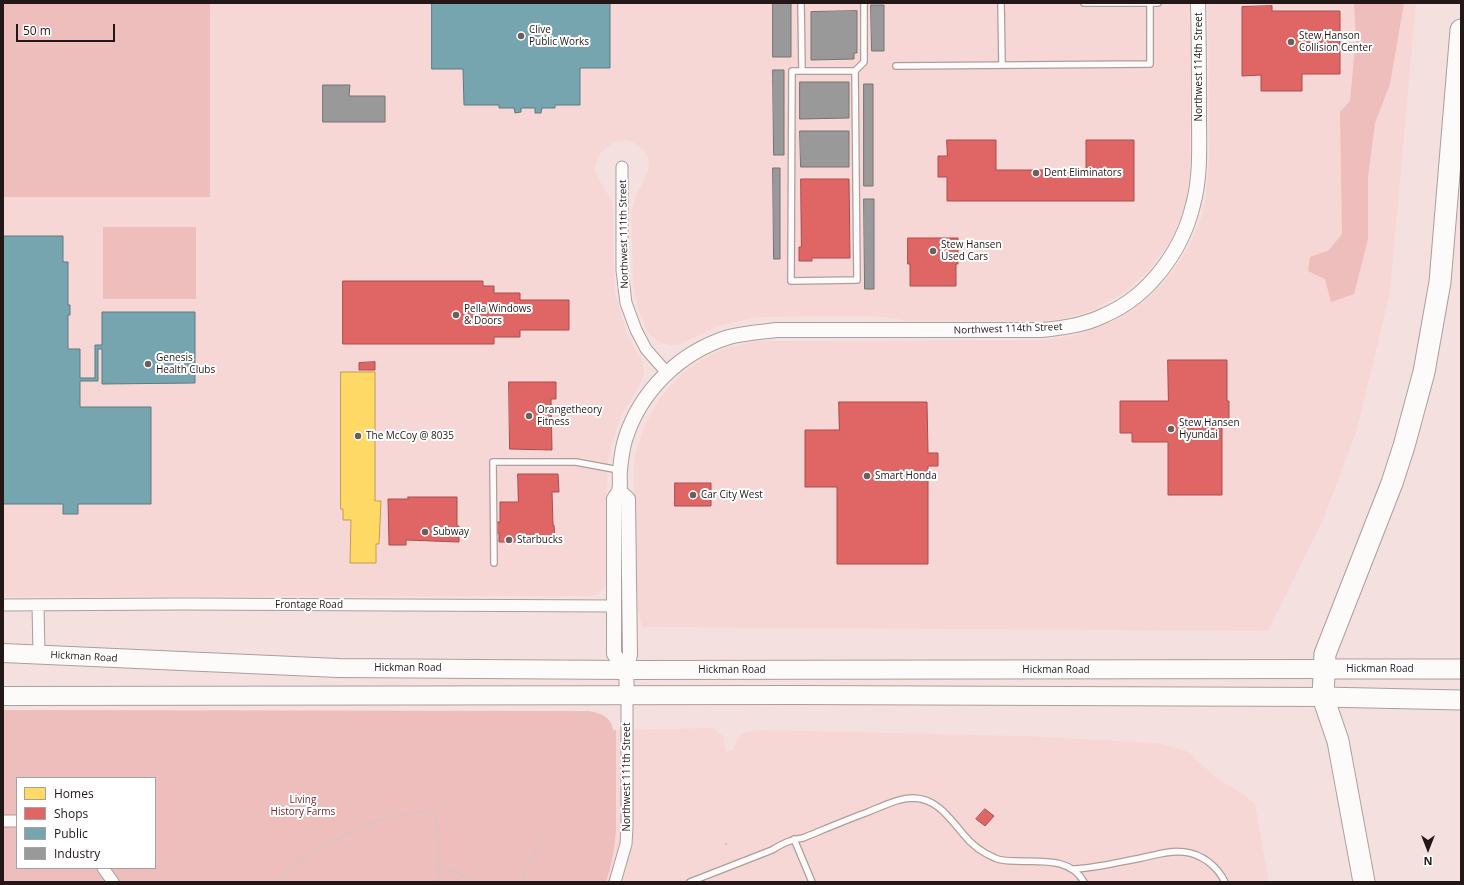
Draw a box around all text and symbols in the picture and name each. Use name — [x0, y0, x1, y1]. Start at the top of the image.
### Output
street label: Northwest 114th Street — [1193, 13, 1205, 121]
scale bar — [18, 16, 117, 42]
text: 50 m — [23, 22, 51, 39]
place label: Clive Public Works — [529, 24, 589, 48]
place label: Stew Hanson Collision Center — [1299, 30, 1372, 54]
marker: Clive Public Works — [516, 31, 526, 41]
marker: Stew Hanson Collision Center — [1286, 37, 1296, 47]
place label: Dent Eliminators — [1044, 167, 1122, 179]
marker: Dent Eliminators — [1031, 168, 1041, 178]
street label: Northwest 111th Street — [617, 179, 631, 289]
place label: Stew Hansen Used Cars — [941, 239, 1002, 262]
marker: Stew Hansen Used Cars — [928, 246, 938, 256]
place label: Pella Windows & Doors — [464, 303, 531, 326]
marker: Pella Windows & Doors — [451, 310, 461, 320]
street label: Northwest 114th Street — [953, 321, 1063, 337]
place label: Genesis Health Clubs — [156, 352, 215, 376]
marker: Genesis Health Clubs — [143, 359, 153, 369]
place label: Orangetheory Fitness — [537, 404, 602, 428]
marker: Orangetheory Fitness — [524, 411, 534, 421]
place label: Stew Hansen Hyundai — [1179, 417, 1240, 440]
marker: Stew Hansen Hyundai — [1166, 424, 1176, 434]
place label: The McCoy @ 8035 — [366, 430, 454, 442]
marker: The McCoy @ 8035 — [353, 431, 363, 441]
place label: Smart Honda — [875, 470, 937, 482]
marker: Smart Honda — [862, 471, 872, 481]
place label: Car City West — [701, 489, 763, 501]
marker: Car City West — [688, 490, 698, 500]
place label: Subway — [433, 526, 469, 538]
marker: Subway — [420, 527, 430, 537]
place label: Starbucks — [517, 534, 563, 546]
marker: Starbucks — [504, 535, 514, 545]
street label: Frontage Road — [275, 599, 343, 611]
street label: Hickman Road — [50, 649, 118, 665]
street label: Hickman Road — [374, 662, 442, 674]
street label: Hickman Road — [1346, 663, 1414, 675]
street label: Hickman Road — [698, 664, 766, 676]
street label: Hickman Road — [1022, 664, 1090, 676]
street label: Northwest 111th Street — [621, 723, 633, 831]
legend — [16, 777, 156, 869]
text: Homes — [54, 785, 94, 802]
park label: Living History Farms — [271, 794, 335, 818]
text: Shops — [54, 805, 88, 822]
text: Public — [54, 825, 88, 842]
north arrow — [1408, 829, 1448, 869]
text: Industry — [54, 845, 100, 862]
text: N — [1424, 854, 1432, 869]

